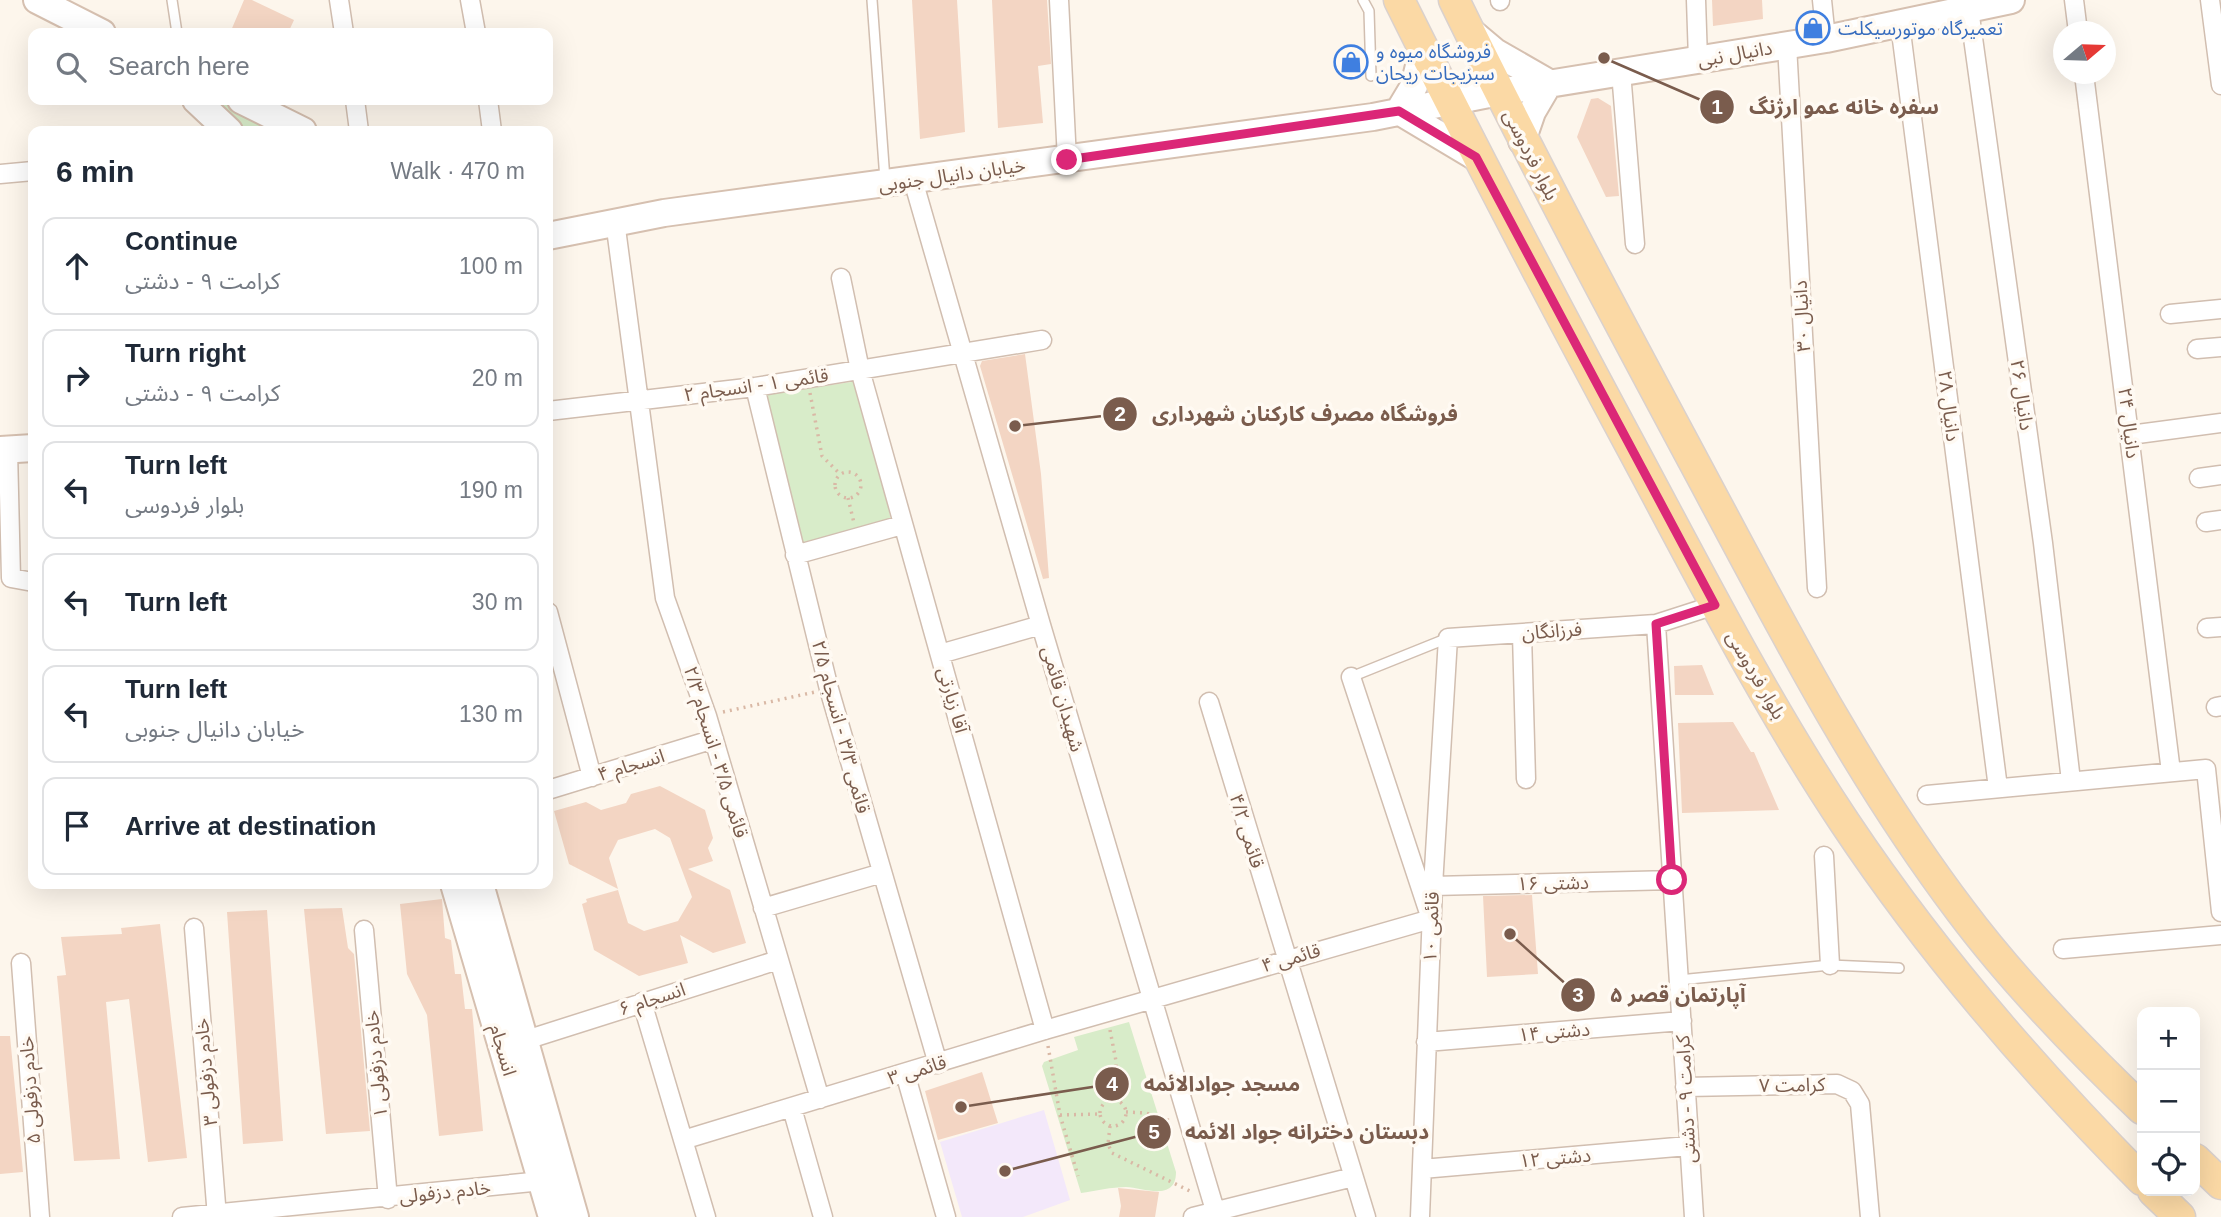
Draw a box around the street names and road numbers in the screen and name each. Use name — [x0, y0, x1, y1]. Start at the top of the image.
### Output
street label: دانیال نبی — [1696, 37, 1774, 72]
street label: بلوار فردوسی — [1498, 106, 1563, 204]
street label: خیابان دانیال جنوبی — [877, 154, 1027, 197]
street label: دانیال ۳۰ — [1790, 280, 1814, 352]
street label: دانیال ۲۶ — [2007, 358, 2037, 432]
street label: قائمی ۱ - انسجام ۲ — [682, 364, 830, 410]
street label: دانیال ۲۸ — [1934, 369, 1964, 443]
street label: دانیال ۲۴ — [2114, 386, 2144, 460]
street label: فرزانگان — [1521, 618, 1583, 645]
street label: بلوار فردوسی — [1721, 627, 1790, 723]
street label: قائمی ۳/۳ - انسجام ۲/۵ — [804, 638, 874, 817]
street label: شهیدان قائمی — [1037, 644, 1088, 754]
street label: قائمی ۳/۵ - انسجام ۲/۳ — [676, 664, 752, 841]
street label: آقا زیارتی — [933, 665, 973, 737]
street label: انسجام ۴ — [595, 745, 668, 789]
street label: قائمی ۴/۲ — [1225, 791, 1268, 871]
street label: دشتی ۱۶ — [1517, 872, 1589, 895]
street label: قائمی ۱۰ — [1419, 891, 1444, 963]
street label: قائمی ۴ — [1259, 940, 1323, 977]
street label: انسجام ۶ — [616, 978, 689, 1023]
street label: خادم دزفولی ۱ — [361, 1009, 395, 1119]
street label: خادم دزفولی ۳ — [191, 1017, 225, 1127]
street label: دشتی ۱۴ — [1517, 1018, 1591, 1047]
street label: انسجام — [482, 1022, 520, 1079]
street label: کرامت ۹ - دشتی — [1672, 1033, 1701, 1164]
street label: خادم دزفولی ۵ — [16, 1035, 48, 1145]
street label: قائمی ۳ — [885, 1051, 949, 1090]
street label: کرامت ۷ — [1759, 1074, 1827, 1097]
street label: دشتی ۱۲ — [1518, 1144, 1592, 1173]
street label: خادم دزفولی — [398, 1177, 492, 1211]

